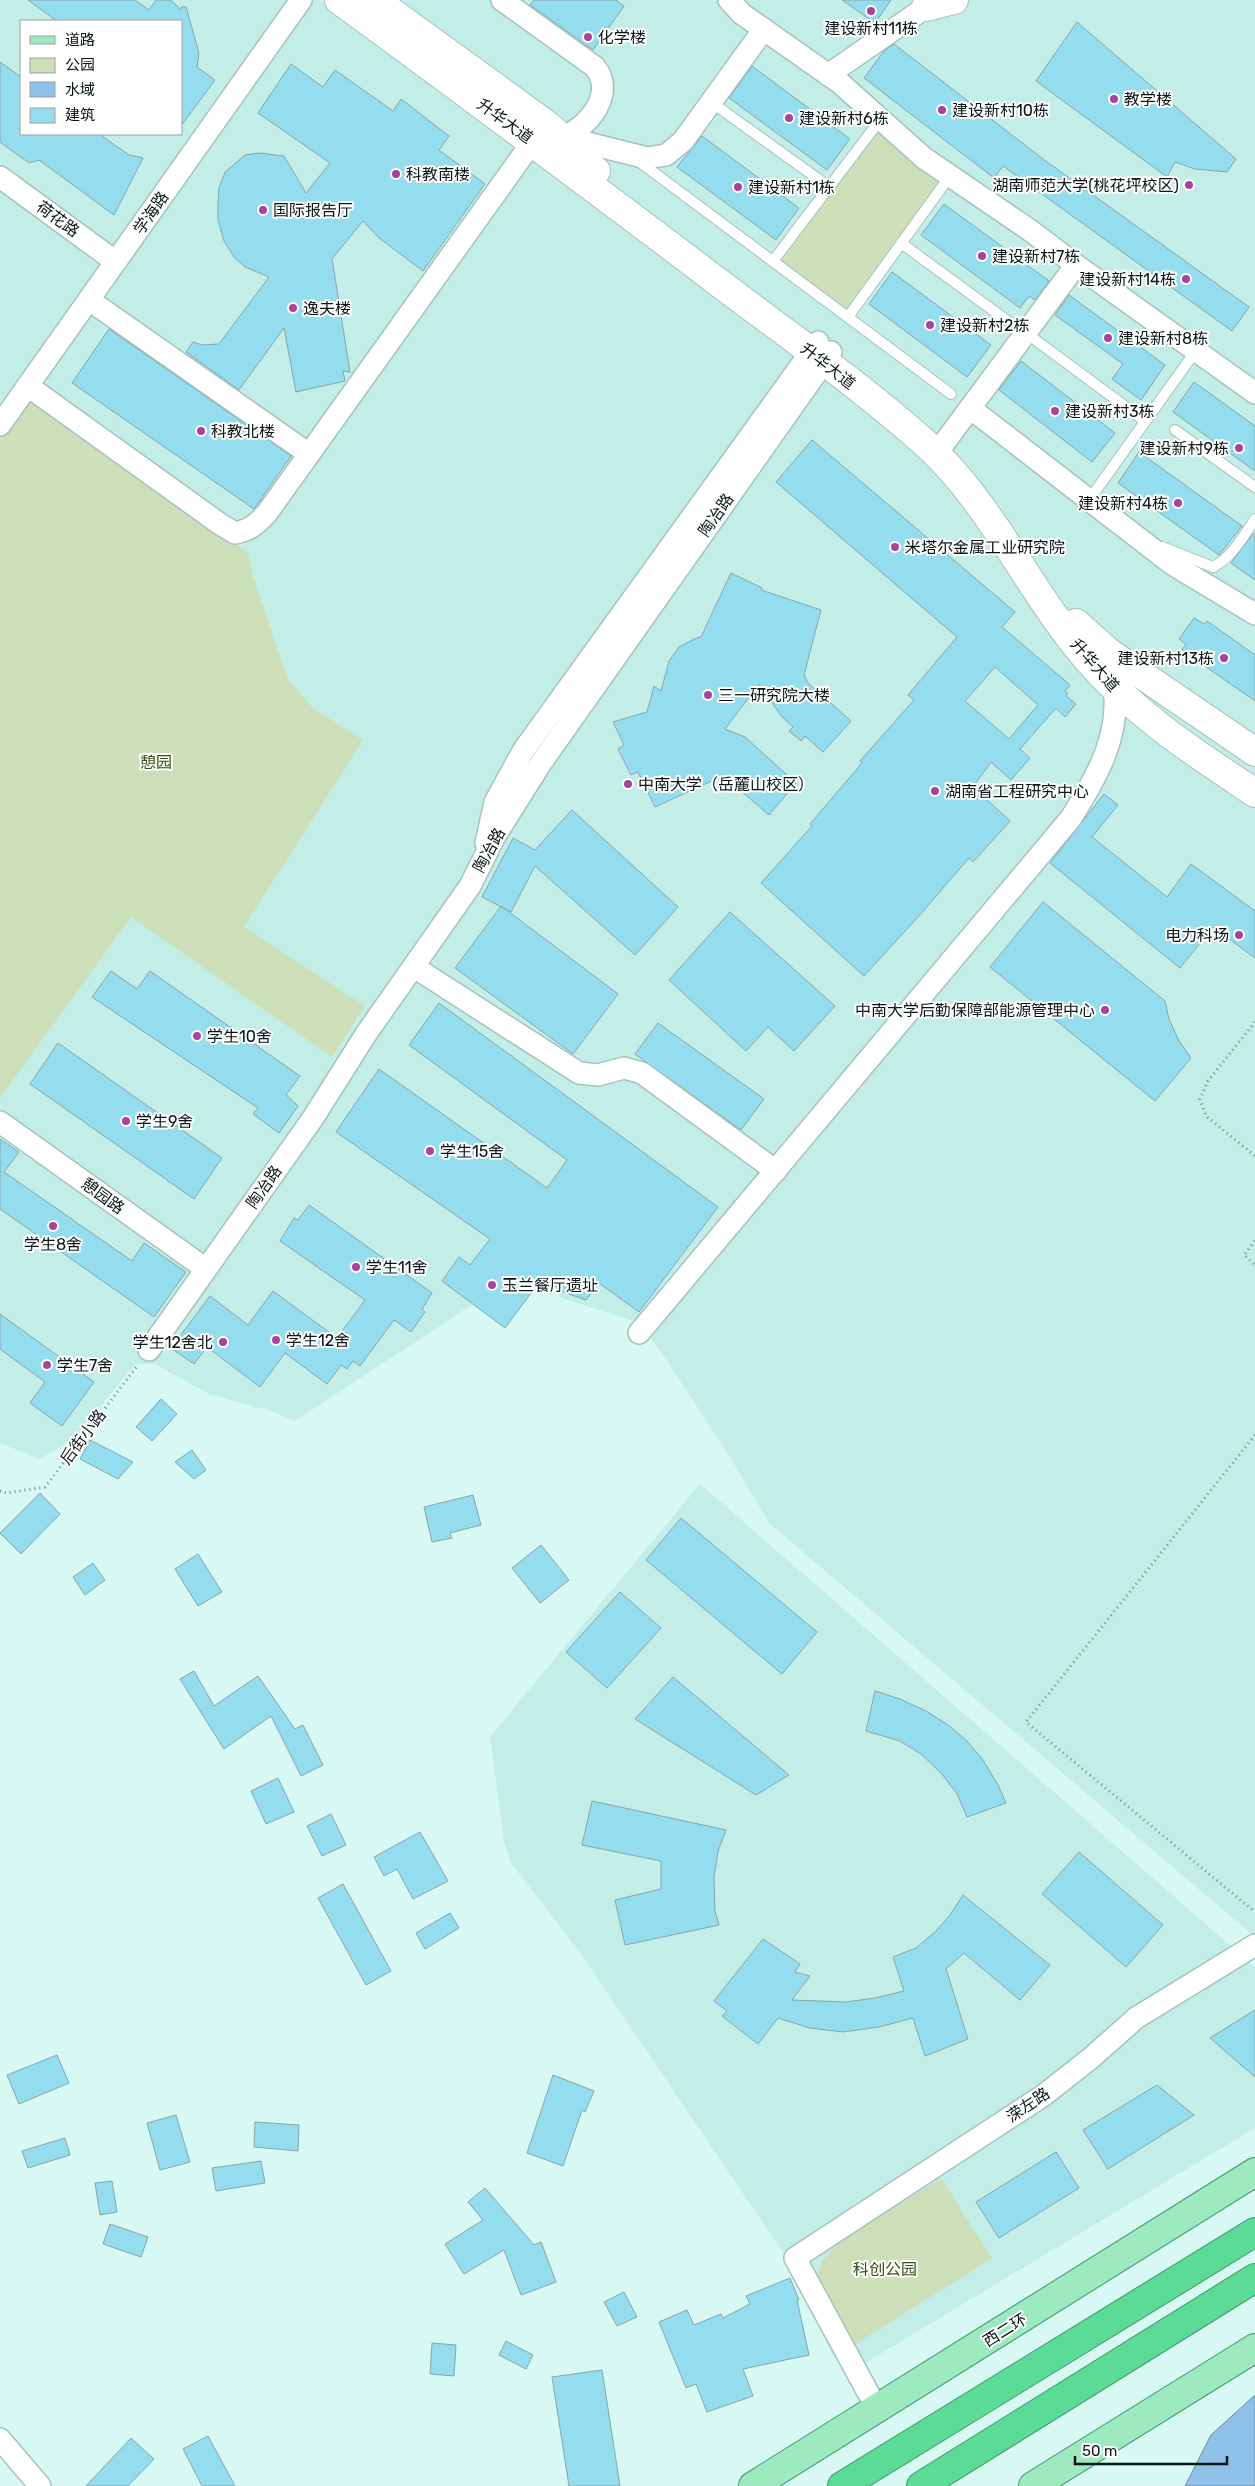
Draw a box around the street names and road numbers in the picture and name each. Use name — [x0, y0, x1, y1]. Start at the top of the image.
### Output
street label: 升华大道 — [474, 95, 536, 147]
street label: 学海路 — [129, 188, 173, 238]
street label: 荷花路 — [33, 197, 83, 241]
street label: 升华大道 — [797, 339, 859, 393]
street label: 陶冶路 — [694, 490, 738, 540]
street label: 升华大道 — [1067, 635, 1123, 695]
street label: 陶冶路 — [469, 824, 509, 876]
street label: 陶冶路 — [242, 1162, 286, 1212]
street label: 憩园路 — [78, 1174, 128, 1218]
street label: 后街小路 — [56, 1406, 110, 1468]
street label: 溁左路 — [1003, 2084, 1053, 2126]
street label: 西二环 — [980, 2309, 1030, 2351]

